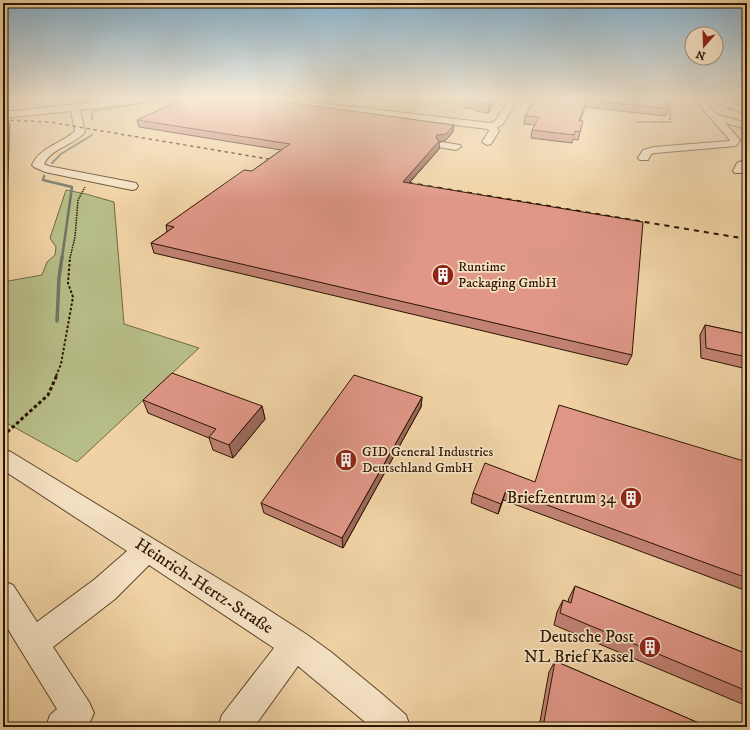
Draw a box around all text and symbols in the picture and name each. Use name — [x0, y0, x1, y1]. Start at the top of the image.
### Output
north arrow — [684, 26, 724, 66]
text: N — [694, 46, 708, 63]
place label: Runtime Packaging GmbH — [458, 258, 557, 292]
building icon: Runtime Packaging GmbH — [430, 262, 456, 288]
place label: GID General Industries Deutschland GmbH — [362, 443, 494, 477]
building icon: GID General Industries Deutschland GmbH — [333, 447, 359, 473]
building icon: Briefzentrum 34 — [618, 485, 644, 511]
place label: Briefzentrum 34 — [506, 487, 617, 509]
street label: Heinrich-Hertz-Straße — [131, 533, 277, 639]
place label: Deutsche Post NL Brief Kassel — [524, 626, 635, 668]
building icon: Deutsche Post NL Brief Kassel — [637, 634, 663, 660]

